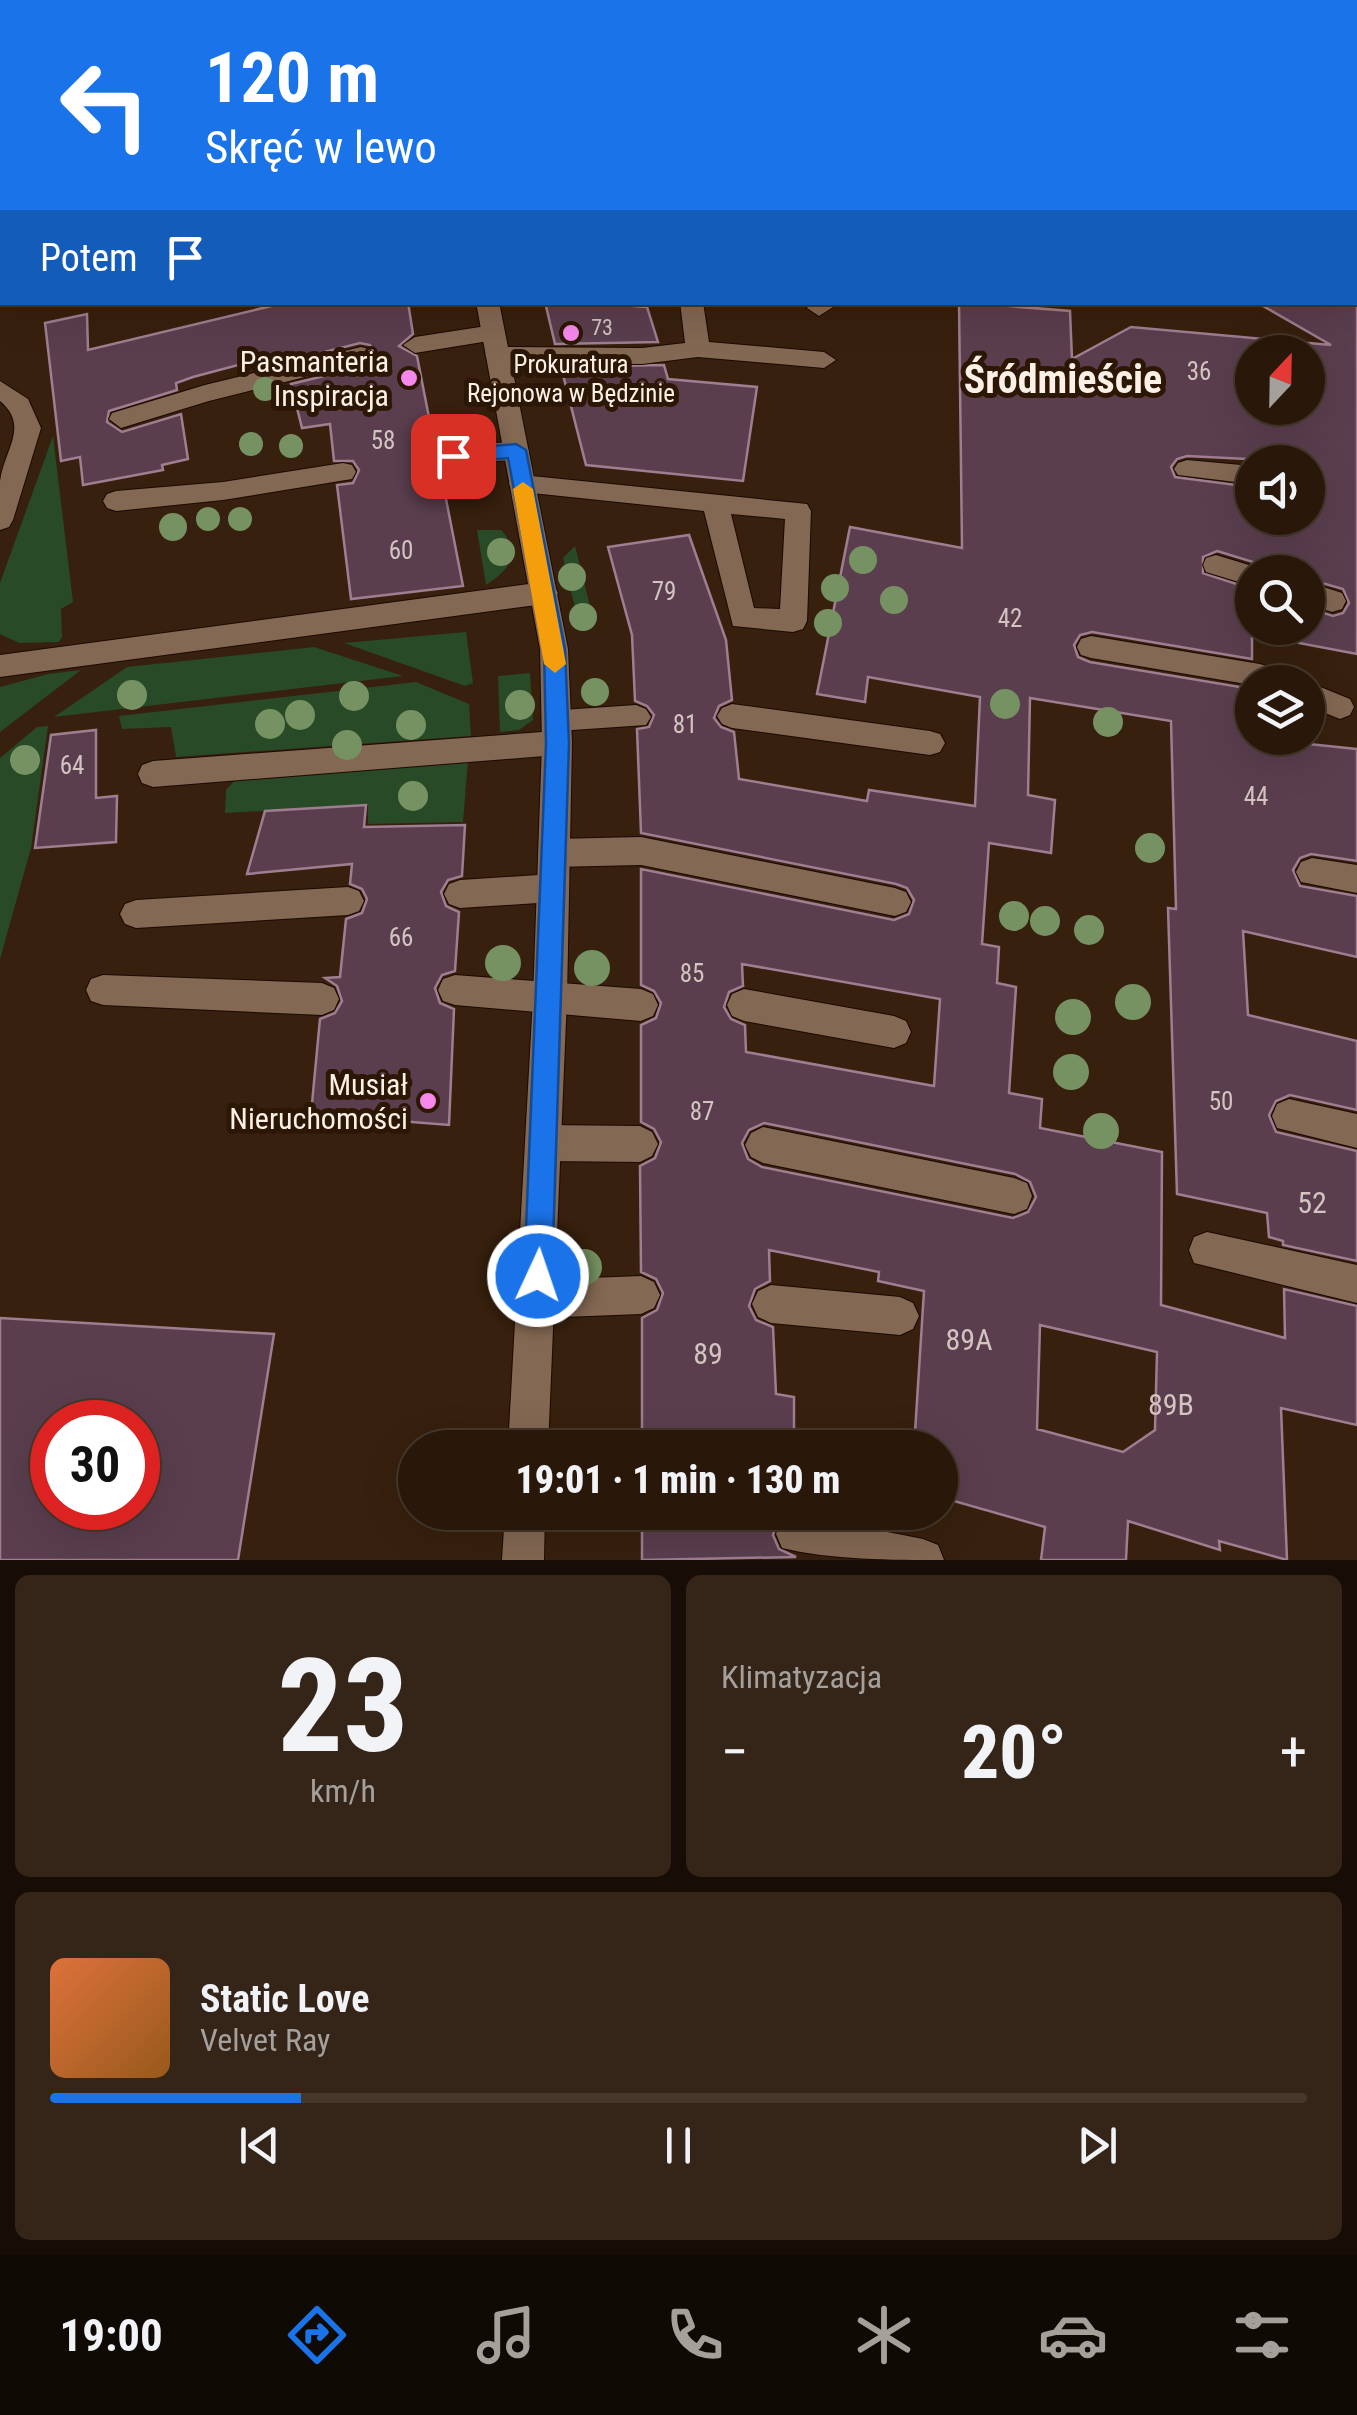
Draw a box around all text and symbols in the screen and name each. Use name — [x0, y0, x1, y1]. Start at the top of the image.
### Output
text: 120 m — [205, 37, 379, 119]
icon: left — [40, 40, 170, 170]
text: Skręć w lewo — [205, 121, 437, 174]
icon: arrive — [158, 230, 213, 285]
text: Potem — [40, 236, 138, 280]
house number: 73 — [591, 315, 613, 340]
marker: Prokuratura Rejonowa w Będzinie — [560, 322, 582, 344]
north arrow — [1235, 335, 1325, 425]
map controls — [1235, 335, 1325, 755]
place label: Pasmanteria Inspiracja — [240, 344, 389, 413]
place label: Prokuratura Rejonowa w Będzinie — [467, 350, 675, 408]
district label: Śródmieście — [964, 355, 1162, 403]
house number: 36 — [1187, 357, 1211, 386]
marker: Pasmanteria Inspiracja — [398, 367, 420, 389]
pin — [411, 414, 496, 499]
house number: 58 — [371, 426, 395, 455]
icon: arrive — [426, 429, 481, 484]
button: sound — [1235, 445, 1325, 535]
house number: 60 — [389, 536, 413, 565]
button: search — [1235, 555, 1325, 645]
house number: 79 — [652, 577, 676, 606]
house number: 42 — [998, 604, 1022, 633]
button: layers — [1235, 665, 1325, 755]
house number: 81 — [673, 710, 697, 739]
house number: 64 — [60, 751, 84, 780]
house number: 44 — [1244, 782, 1268, 811]
house number: 66 — [389, 923, 413, 952]
house number: 85 — [680, 959, 704, 988]
place label: Musiał Nieruchomości — [229, 1067, 408, 1136]
house number: 50 — [1209, 1087, 1233, 1116]
marker: Musiał Nieruchomości — [417, 1090, 439, 1112]
house number: 87 — [690, 1097, 714, 1126]
house number: 52 — [1297, 1185, 1327, 1220]
position arrow — [486, 1224, 590, 1328]
house number: 89A — [946, 1322, 992, 1357]
house number: 89 — [693, 1336, 723, 1371]
house number: 89B — [1148, 1387, 1194, 1422]
speed limit sign: 30 — [30, 1400, 160, 1530]
text: 19:01 · 1 min · 130 m — [516, 1458, 840, 1502]
text: 23 — [277, 1630, 409, 1783]
text: Klimatyzacja — [721, 1658, 882, 1696]
text: 20° — [961, 1708, 1067, 1796]
text: − — [721, 1720, 749, 1784]
text: + — [1280, 1720, 1307, 1784]
text: km/h — [310, 1772, 376, 1810]
text: Static Love — [200, 1977, 369, 2021]
text: Velvet Ray — [200, 2021, 330, 2059]
icon: previous — [232, 2118, 287, 2173]
icon: pause — [651, 2118, 706, 2173]
icon: next — [1070, 2118, 1125, 2173]
icon: directions — [282, 2300, 352, 2370]
icon: music — [471, 2300, 541, 2370]
icon: phone — [660, 2300, 730, 2370]
icon: climate — [849, 2300, 919, 2370]
icon: car — [1038, 2300, 1108, 2370]
icon: filters — [1227, 2300, 1297, 2370]
text: 19:00 — [60, 2309, 163, 2362]

